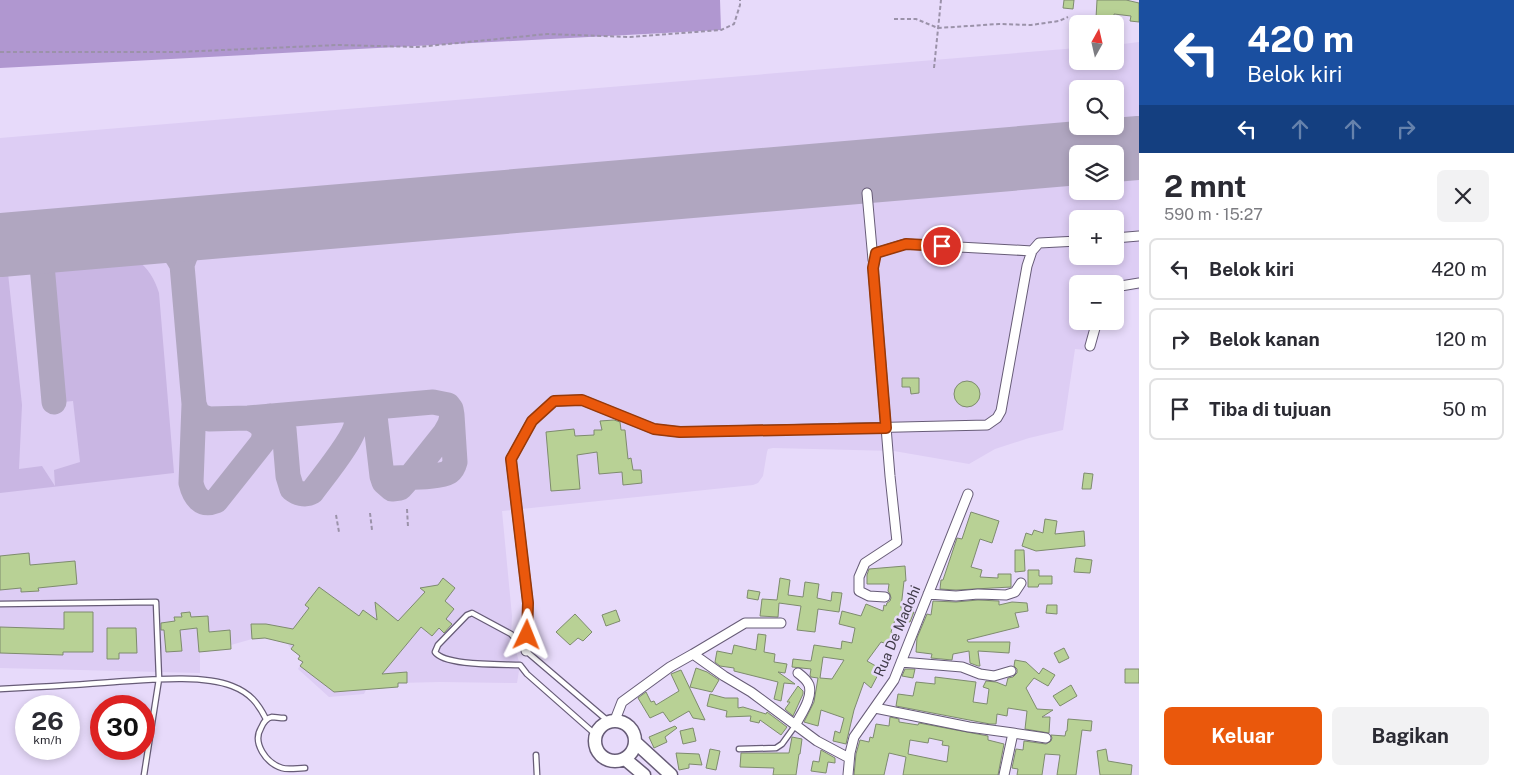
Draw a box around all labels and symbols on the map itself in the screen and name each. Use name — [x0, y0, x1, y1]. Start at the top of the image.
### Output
north arrow — [1069, 15, 1124, 70]
pin — [921, 225, 963, 267]
street label: Rua De Madohi — [871, 583, 923, 679]
position arrow — [500, 608, 552, 660]
speed limit sign: 30 — [90, 695, 155, 760]

